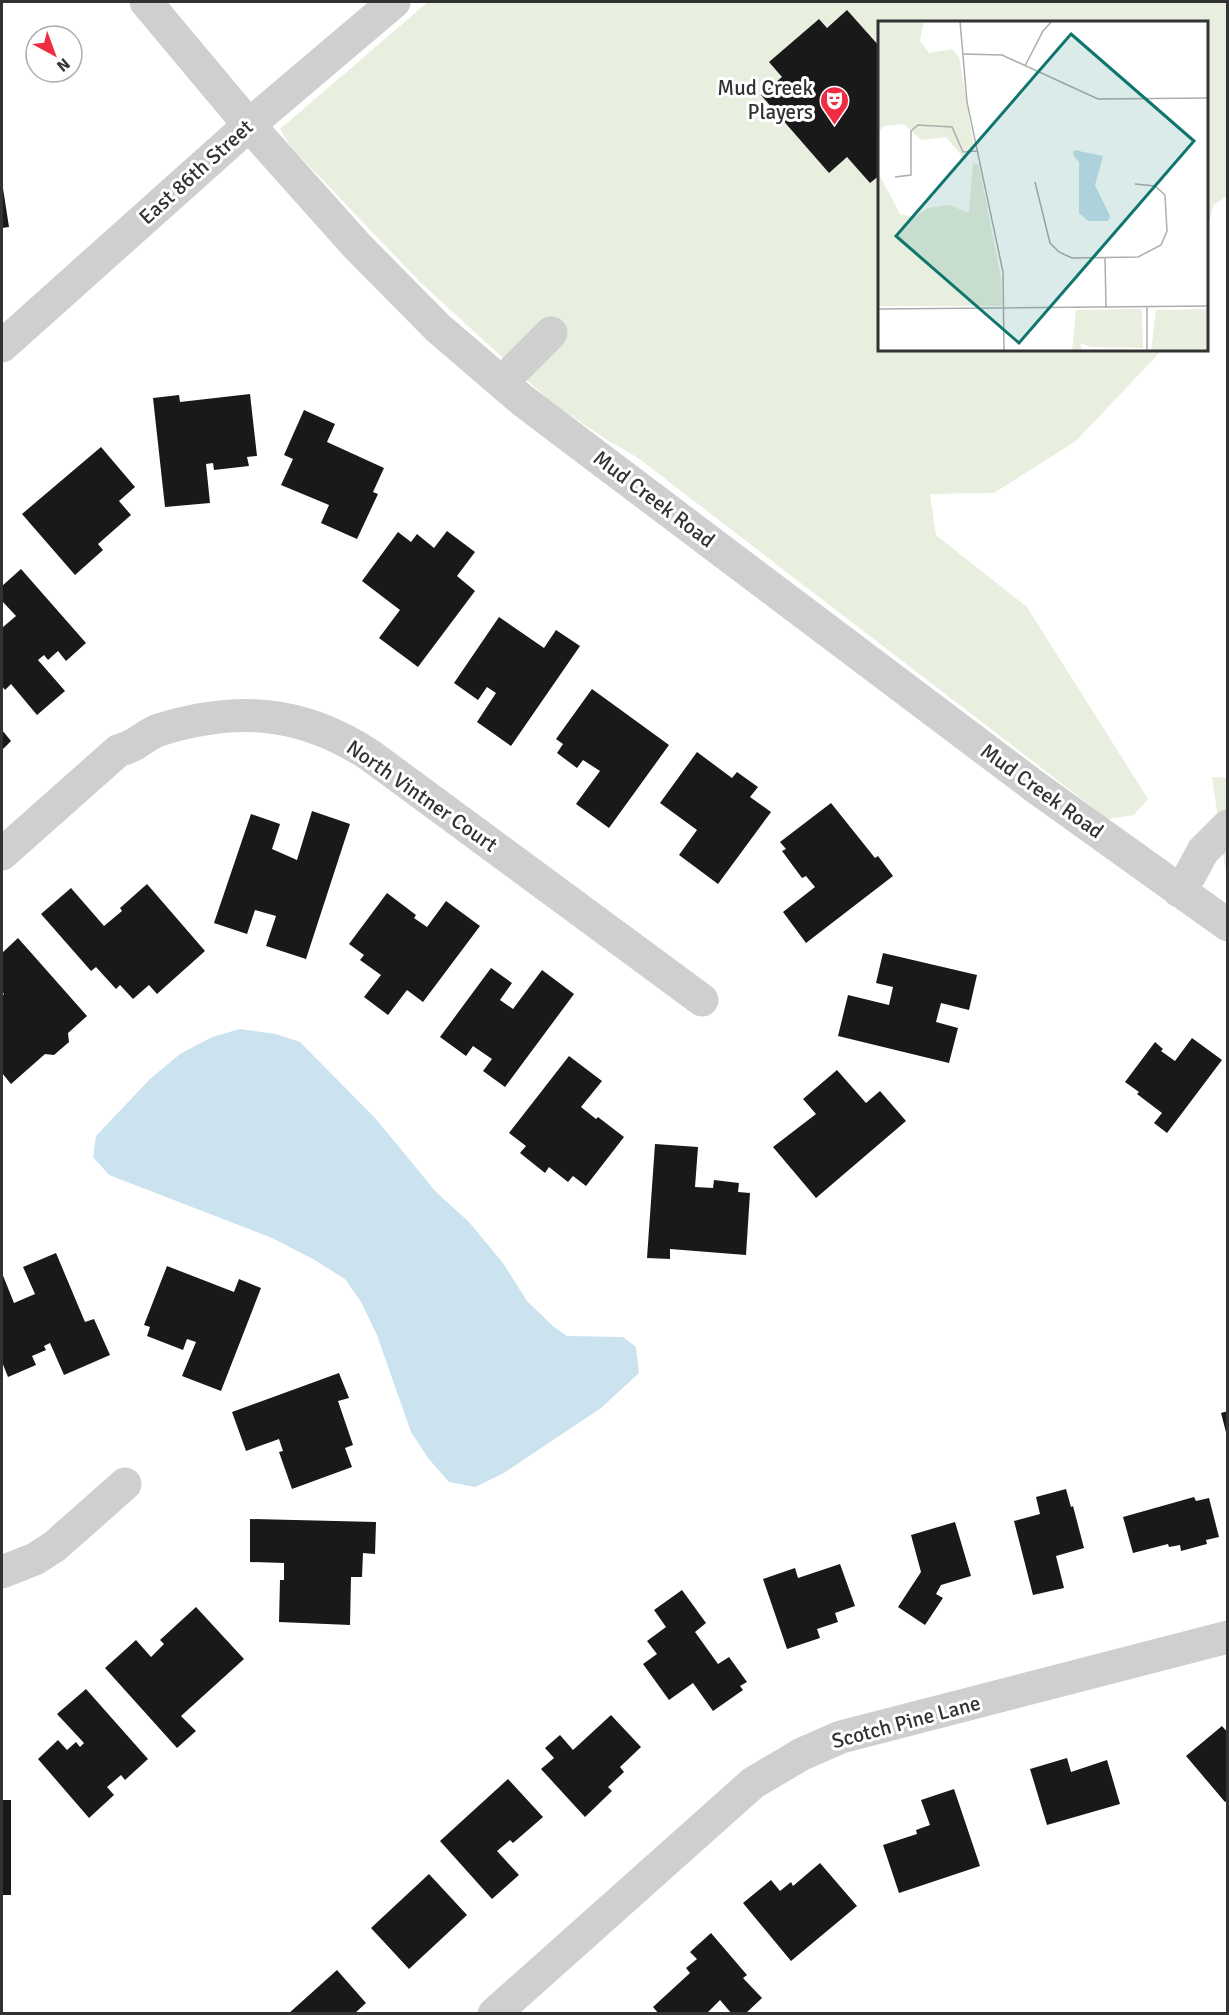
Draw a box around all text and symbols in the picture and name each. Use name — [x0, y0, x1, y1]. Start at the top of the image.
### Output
inset map — [878, 21, 1208, 351]
north arrow — [24, 24, 84, 84]
text: N — [52, 53, 74, 76]
place label: Mud Creek Players — [717, 75, 813, 125]
theatre icon: Mud Creek Players — [818, 84, 850, 126]
street label: East 86th Street — [134, 114, 258, 230]
street label: Mud Creek Road — [588, 445, 720, 553]
street label: North Vintner Court — [342, 734, 502, 858]
street label: Mud Creek Road — [976, 738, 1108, 844]
street label: Scotch Pine Lane — [829, 1690, 983, 1754]

